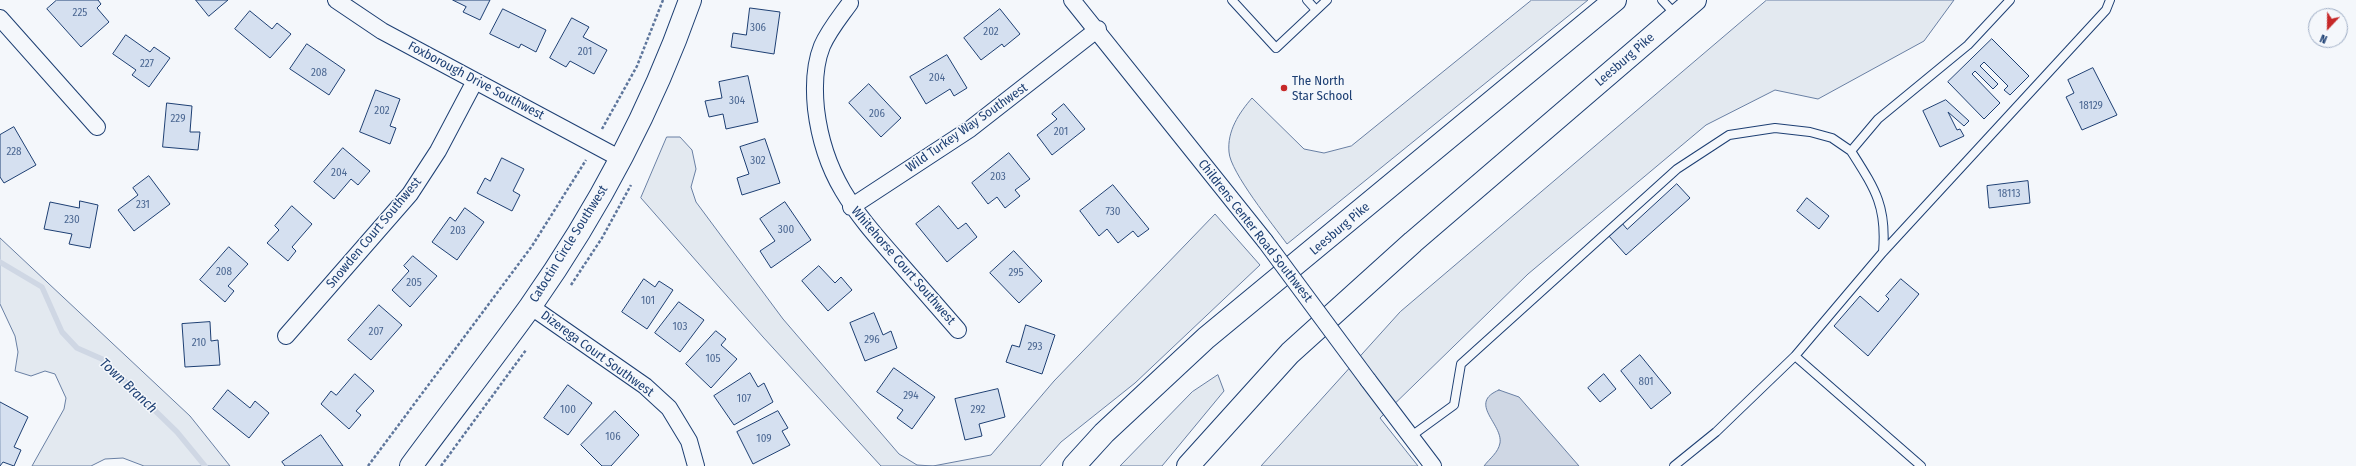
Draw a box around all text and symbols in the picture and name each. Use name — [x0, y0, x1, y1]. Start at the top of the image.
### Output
house number: 225 — [73, 6, 87, 20]
north arrow — [2308, 8, 2348, 48]
house number: 306 — [750, 21, 766, 35]
house number: 202 — [983, 25, 999, 39]
street label: Leesburg Pike — [1592, 30, 1658, 90]
text: N — [2318, 31, 2329, 46]
street label: Foxborough Drive Southwest — [405, 38, 547, 124]
house number: 201 — [578, 45, 592, 59]
house number: 227 — [140, 57, 154, 71]
house number: 208 — [311, 66, 327, 80]
house number: 204 — [929, 71, 945, 85]
place label: The North Star School — [1292, 73, 1353, 104]
street label: Wild Turkey Way Southwest — [903, 80, 1031, 176]
marker: The North Star School — [1279, 83, 1289, 93]
house number: 304 — [729, 94, 745, 108]
house number: 18129 — [2079, 99, 2103, 113]
house number: 202 — [374, 104, 390, 118]
house number: 206 — [869, 107, 885, 121]
house number: 229 — [171, 112, 185, 126]
house number: 201 — [1054, 125, 1068, 139]
house number: 228 — [6, 145, 22, 159]
house number: 302 — [750, 154, 766, 168]
street label: Childrens Center Road Southwest — [1194, 157, 1316, 305]
house number: 204 — [331, 166, 347, 180]
house number: 203 — [990, 170, 1006, 184]
street label: Snowden Court Southwest — [323, 174, 425, 292]
street label: Catoctin Circle Southwest — [527, 183, 611, 305]
house number: 18113 — [1998, 187, 2020, 201]
house number: 231 — [136, 198, 150, 212]
street label: Leesburg Pike — [1307, 199, 1373, 259]
street label: Whitehorse Court Southwest — [848, 204, 958, 328]
house number: 730 — [1105, 205, 1121, 219]
house number: 230 — [64, 213, 80, 227]
house number: 300 — [778, 223, 794, 237]
house number: 203 — [450, 224, 466, 238]
house number: 208 — [216, 265, 232, 279]
house number: 295 — [1008, 266, 1024, 280]
house number: 205 — [406, 276, 422, 290]
house number: 101 — [641, 294, 655, 308]
street label: Dizerega Court Southwest — [537, 308, 657, 400]
house number: 103 — [673, 320, 687, 334]
house number: 207 — [369, 325, 383, 339]
house number: 296 — [864, 333, 880, 347]
house number: 210 — [192, 336, 206, 350]
house number: 293 — [1028, 340, 1042, 354]
house number: 105 — [705, 352, 721, 366]
water label: Town Branch — [96, 355, 160, 417]
house number: 801 — [1638, 375, 1654, 389]
house number: 294 — [903, 389, 919, 403]
house number: 107 — [737, 392, 751, 406]
house number: 100 — [560, 403, 576, 417]
house number: 292 — [971, 403, 985, 417]
house number: 106 — [605, 430, 621, 444]
house number: 109 — [756, 432, 772, 446]

